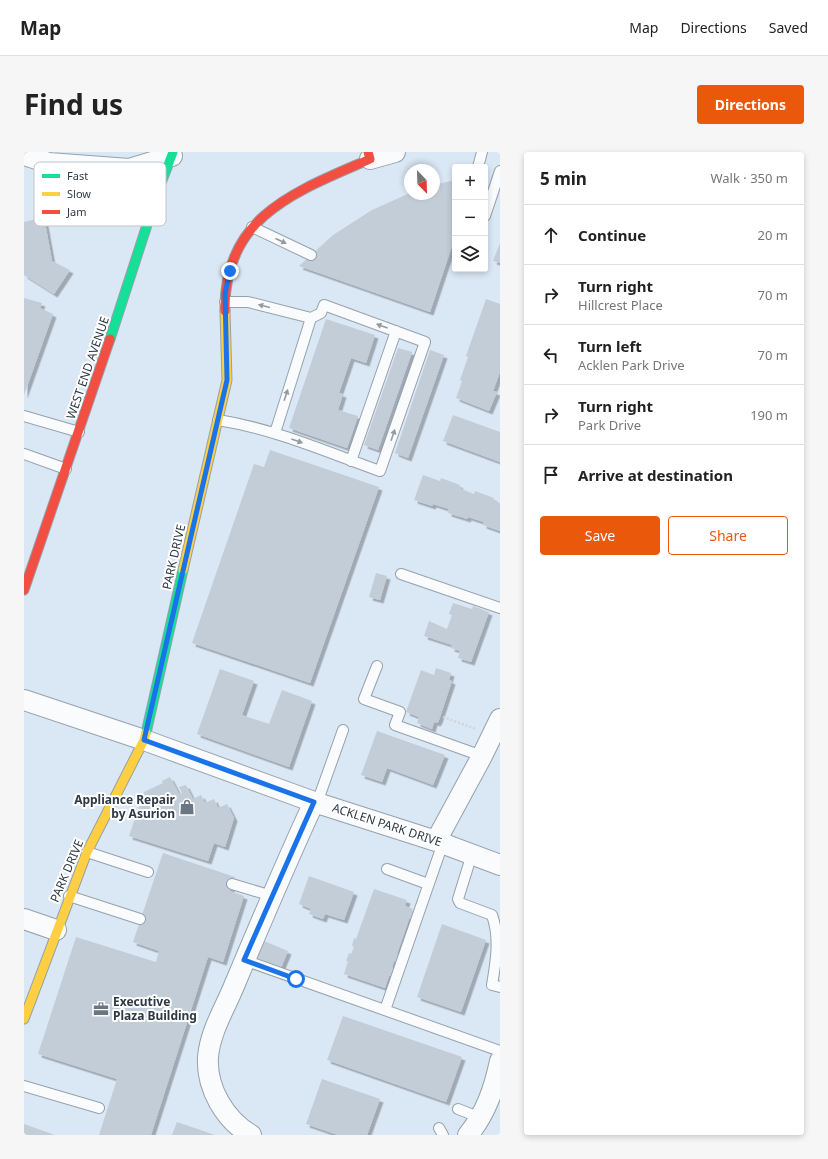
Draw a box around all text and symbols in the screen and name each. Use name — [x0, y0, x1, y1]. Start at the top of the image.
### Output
text: Map — [20, 15, 61, 41]
text: Map — [629, 18, 658, 37]
text: Directions — [680, 18, 747, 37]
text: Saved — [769, 18, 808, 37]
text: Find us — [24, 85, 123, 123]
button: Directions — [697, 85, 804, 124]
legend — [34, 162, 166, 226]
north arrow — [404, 164, 440, 200]
map controls — [452, 164, 488, 272]
button: + — [452, 164, 488, 200]
text: 5 min — [540, 167, 587, 190]
text: Fast — [67, 168, 88, 183]
text: Walk · 350 m — [710, 169, 788, 187]
text: Slow — [67, 186, 91, 201]
button: − — [452, 200, 488, 236]
text: Jam — [66, 204, 86, 219]
icon: ahead — [540, 224, 562, 246]
text: Continue — [578, 225, 646, 245]
text: 20 m — [758, 226, 788, 244]
button: layers — [452, 236, 488, 272]
one-way arrow — [276, 238, 287, 244]
route end — [221, 262, 239, 280]
text: Turn right — [578, 276, 653, 296]
icon: right — [540, 284, 562, 306]
text: 70 m — [758, 286, 788, 304]
text: Hillcrest Place — [578, 296, 663, 314]
one-way arrow — [257, 303, 269, 309]
street label: WEST END AVENUE — [62, 314, 113, 421]
one-way arrow — [375, 323, 387, 329]
text: Turn left — [578, 336, 642, 356]
icon: left — [540, 344, 562, 366]
text: 70 m — [758, 346, 788, 364]
text: Acklen Park Drive — [578, 356, 685, 374]
one-way arrow — [284, 389, 290, 401]
text: Turn right — [578, 396, 653, 416]
icon: right — [540, 404, 562, 426]
text: 190 m — [750, 406, 788, 424]
text: Park Drive — [578, 416, 641, 434]
one-way arrow — [390, 428, 396, 440]
one-way arrow — [291, 438, 303, 444]
icon: arrive — [540, 464, 562, 486]
text: Arrive at destination — [578, 465, 733, 485]
button: Save — [540, 516, 660, 555]
button: Share — [668, 516, 788, 555]
street label: PARK DRIVE — [158, 523, 189, 591]
place label: Appliance Repair by Asurion — [74, 791, 176, 822]
shop icon: Appliance Repair by Asurion — [178, 798, 196, 816]
street label: ACKLEN PARK DRIVE — [330, 799, 444, 850]
street label: PARK DRIVE — [46, 837, 87, 905]
route start — [287, 970, 305, 988]
place label: Executive Plaza Building — [113, 993, 197, 1024]
office icon: Executive Plaza Building — [92, 1000, 110, 1018]

